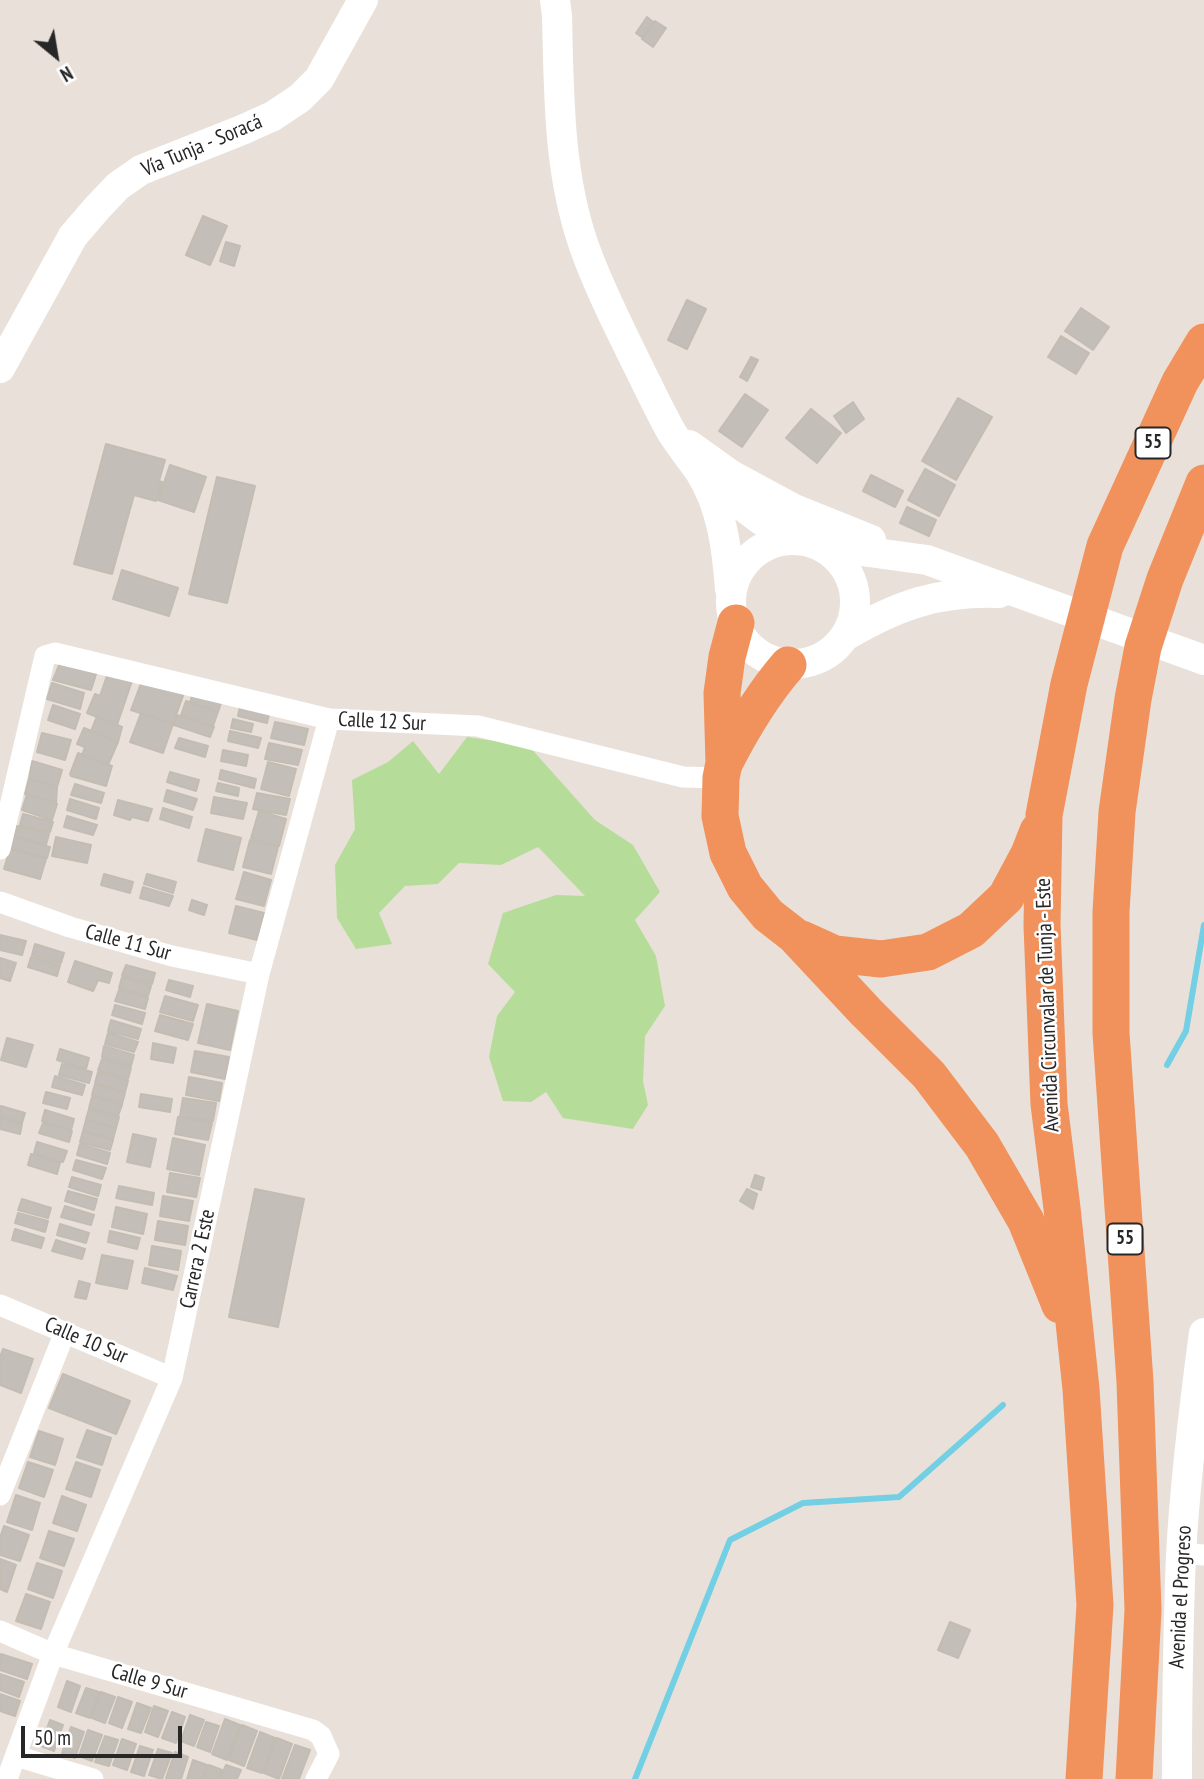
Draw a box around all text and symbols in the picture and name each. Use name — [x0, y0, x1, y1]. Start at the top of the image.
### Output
north arrow — [21, 21, 91, 91]
text: N — [56, 61, 77, 87]
street label: Vía Tunja - Soracá — [138, 109, 266, 183]
road number: 55 — [1136, 428, 1170, 458]
street label: Calle 12 Sur — [337, 707, 427, 737]
street label: Avenida Circunvalar de Tunja - Este — [1031, 878, 1065, 1132]
street label: Calle 11 Sur — [82, 919, 174, 967]
street label: Carrera 2 Este — [175, 1207, 221, 1311]
road number: 55 — [1108, 1224, 1142, 1254]
street label: Calle 10 Sur — [41, 1312, 131, 1370]
street label: Avenida el Progreso — [1165, 1525, 1197, 1669]
street label: Calle 9 Sur — [108, 1659, 190, 1705]
scale bar — [24, 1712, 186, 1756]
text: 50 m — [34, 1724, 71, 1751]

